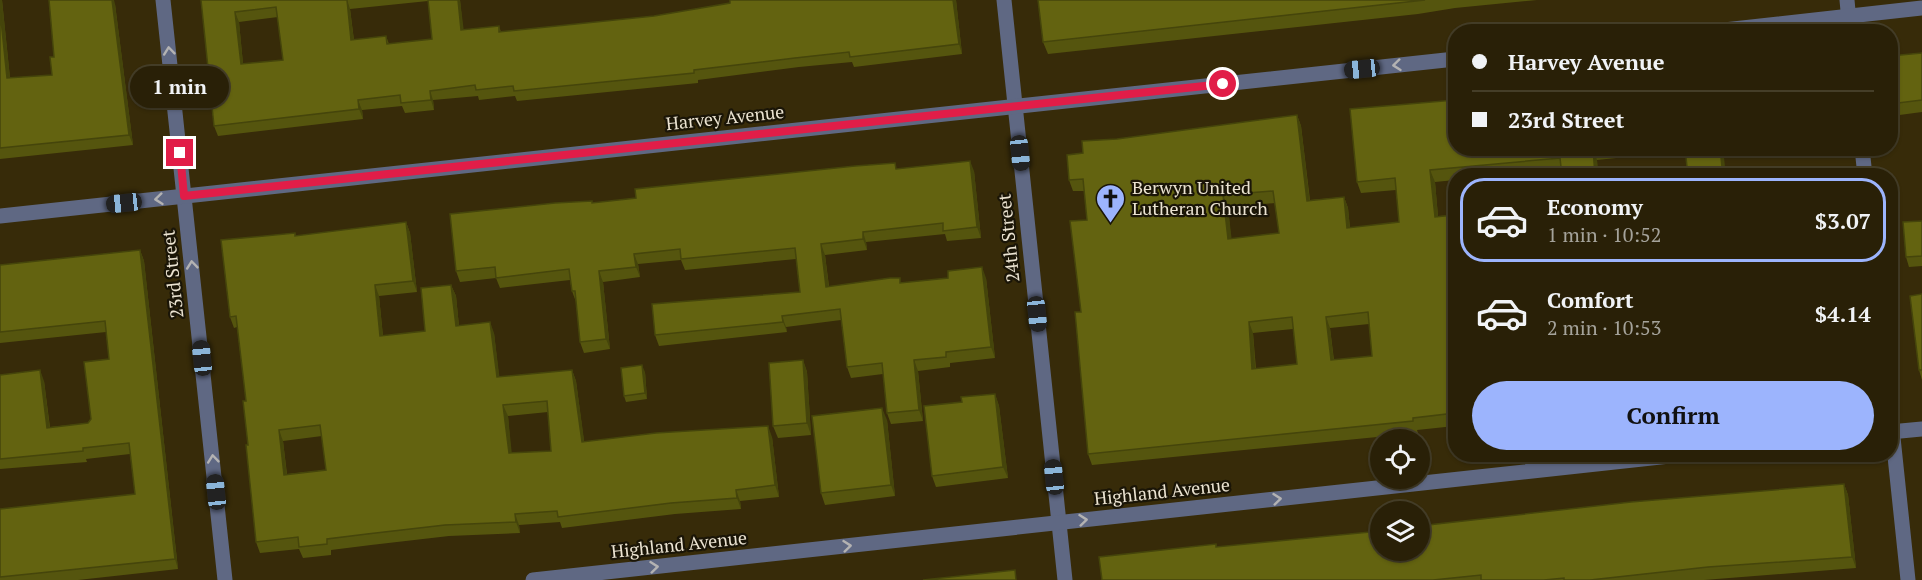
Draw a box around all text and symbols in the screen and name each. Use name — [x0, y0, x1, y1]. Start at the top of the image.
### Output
one-way arrow — [163, 46, 176, 55]
text: Harvey Avenue — [1508, 47, 1665, 76]
car — [1343, 58, 1381, 80]
one-way arrow — [1392, 58, 1401, 71]
callout: 1 min — [130, 66, 230, 108]
route start — [1209, 70, 1236, 97]
text: 1 min — [152, 73, 207, 100]
street label: Harvey Avenue — [664, 99, 785, 135]
text: 23rd Street — [1508, 105, 1624, 134]
car — [1009, 134, 1031, 172]
route end — [166, 139, 193, 166]
place label: Berwyn United Lutheran Church — [1132, 175, 1268, 220]
church icon: Berwyn United Lutheran Church — [1095, 182, 1127, 224]
car — [105, 192, 143, 214]
one-way arrow — [154, 192, 164, 205]
street label: 24th Street — [991, 192, 1025, 284]
text: Economy — [1547, 192, 1643, 221]
icon: car — [1475, 193, 1529, 247]
text: $3.07 — [1815, 206, 1871, 235]
text: 1 min · 10:52 — [1547, 221, 1661, 248]
street label: 23rd Street — [155, 229, 189, 319]
one-way arrow — [186, 261, 199, 270]
text: Comfort — [1547, 285, 1633, 314]
icon: car — [1475, 286, 1529, 340]
car — [1026, 295, 1048, 333]
text: $4.14 — [1815, 299, 1871, 328]
text: 2 min · 10:53 — [1547, 314, 1661, 341]
car — [191, 339, 213, 377]
button: Confirm — [1472, 381, 1874, 450]
map controls — [1370, 429, 1430, 561]
button: locate — [1370, 429, 1430, 489]
one-way arrow — [207, 455, 219, 464]
car — [1043, 458, 1065, 496]
street label: Highland Avenue — [1093, 472, 1231, 510]
car — [205, 473, 227, 511]
one-way arrow — [1272, 493, 1282, 506]
button: layers — [1370, 501, 1430, 561]
one-way arrow — [1079, 514, 1088, 527]
street label: Highland Avenue — [610, 525, 748, 563]
one-way arrow — [843, 540, 852, 553]
one-way arrow — [649, 561, 658, 574]

